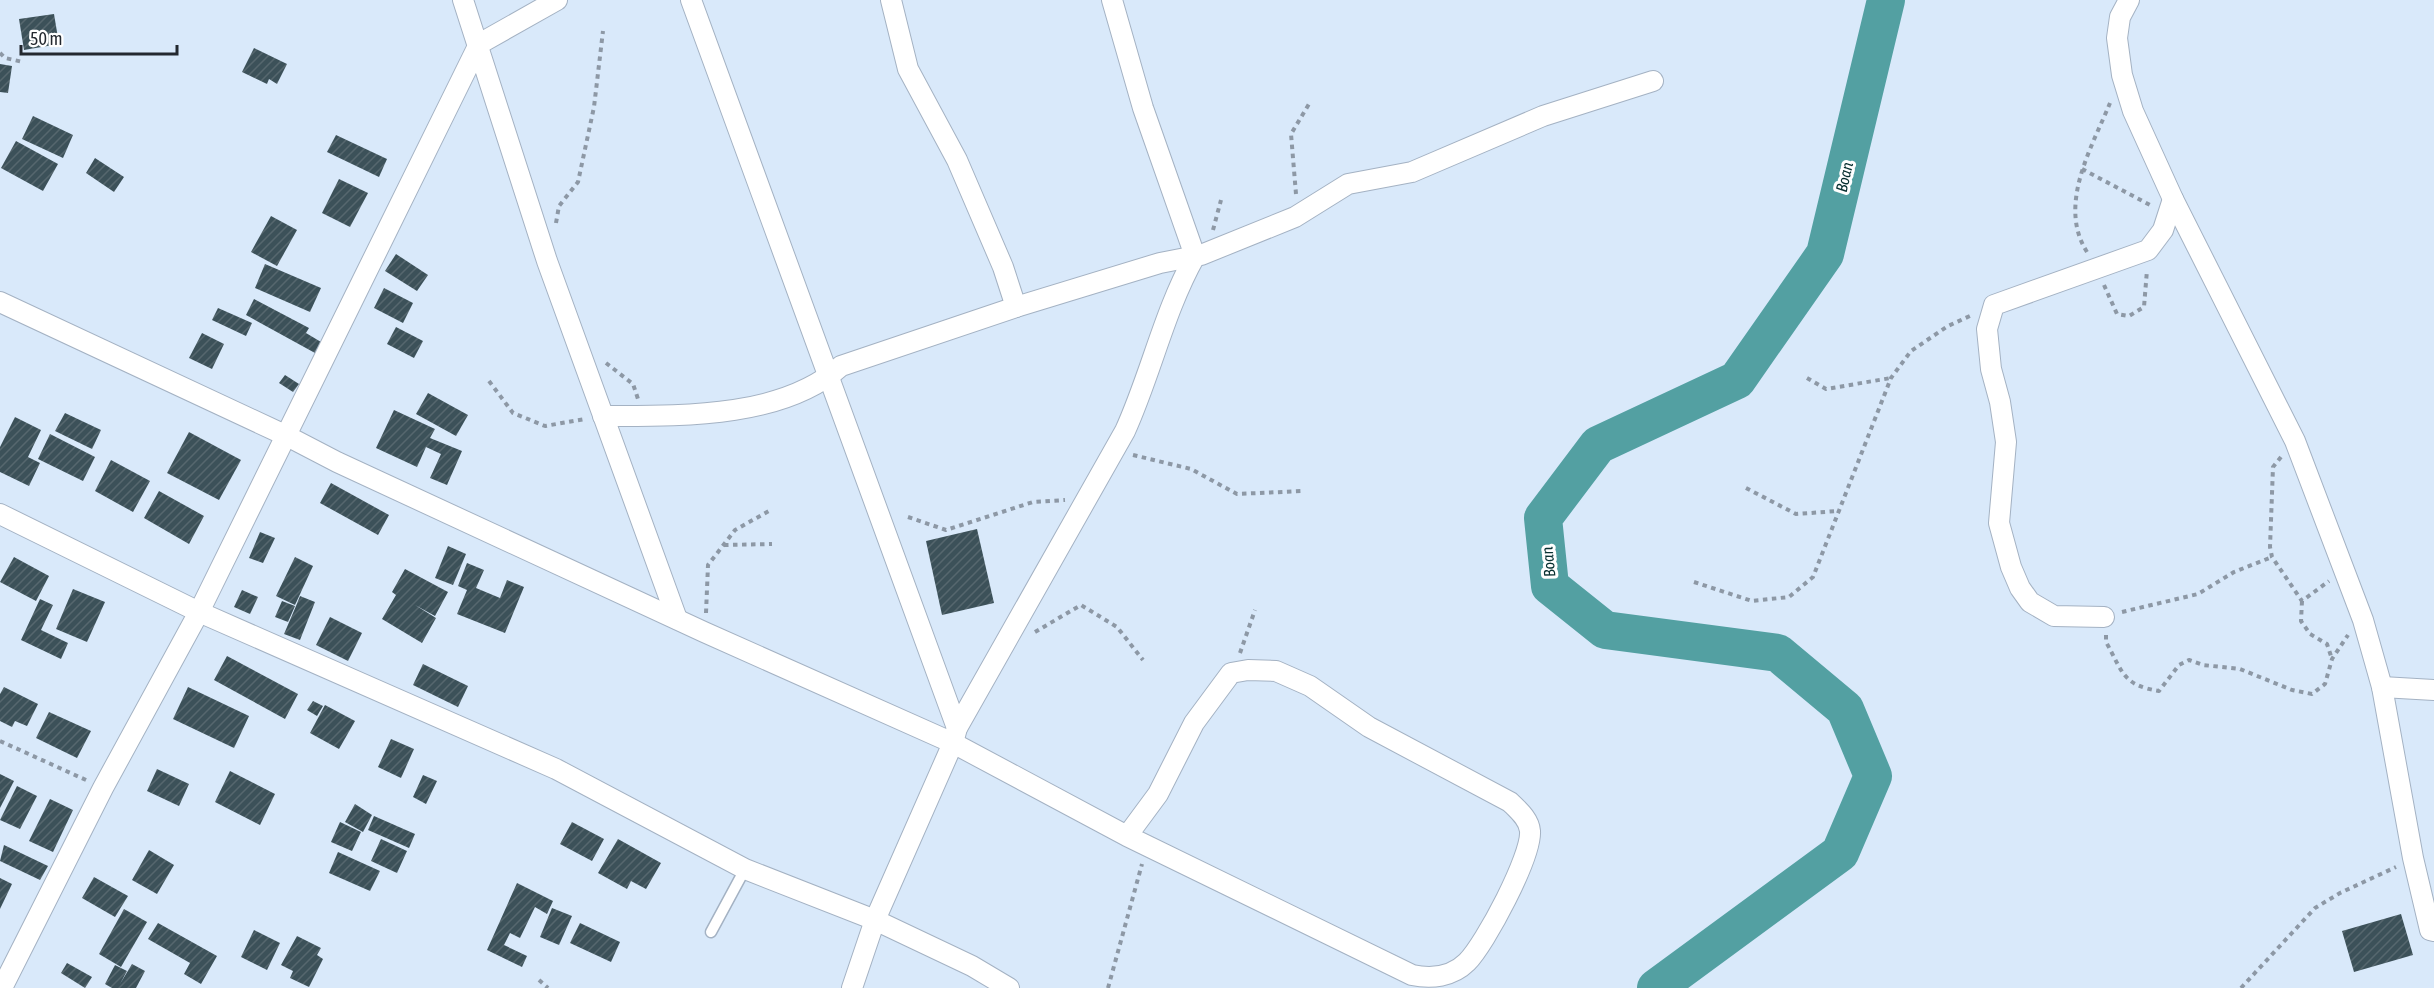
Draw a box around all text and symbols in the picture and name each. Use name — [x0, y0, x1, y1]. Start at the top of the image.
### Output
scale bar — [21, 18, 177, 56]
text: 50 m — [30, 28, 62, 49]
water label: Boan — [1832, 160, 1856, 194]
water label: Boan — [1537, 546, 1559, 578]

